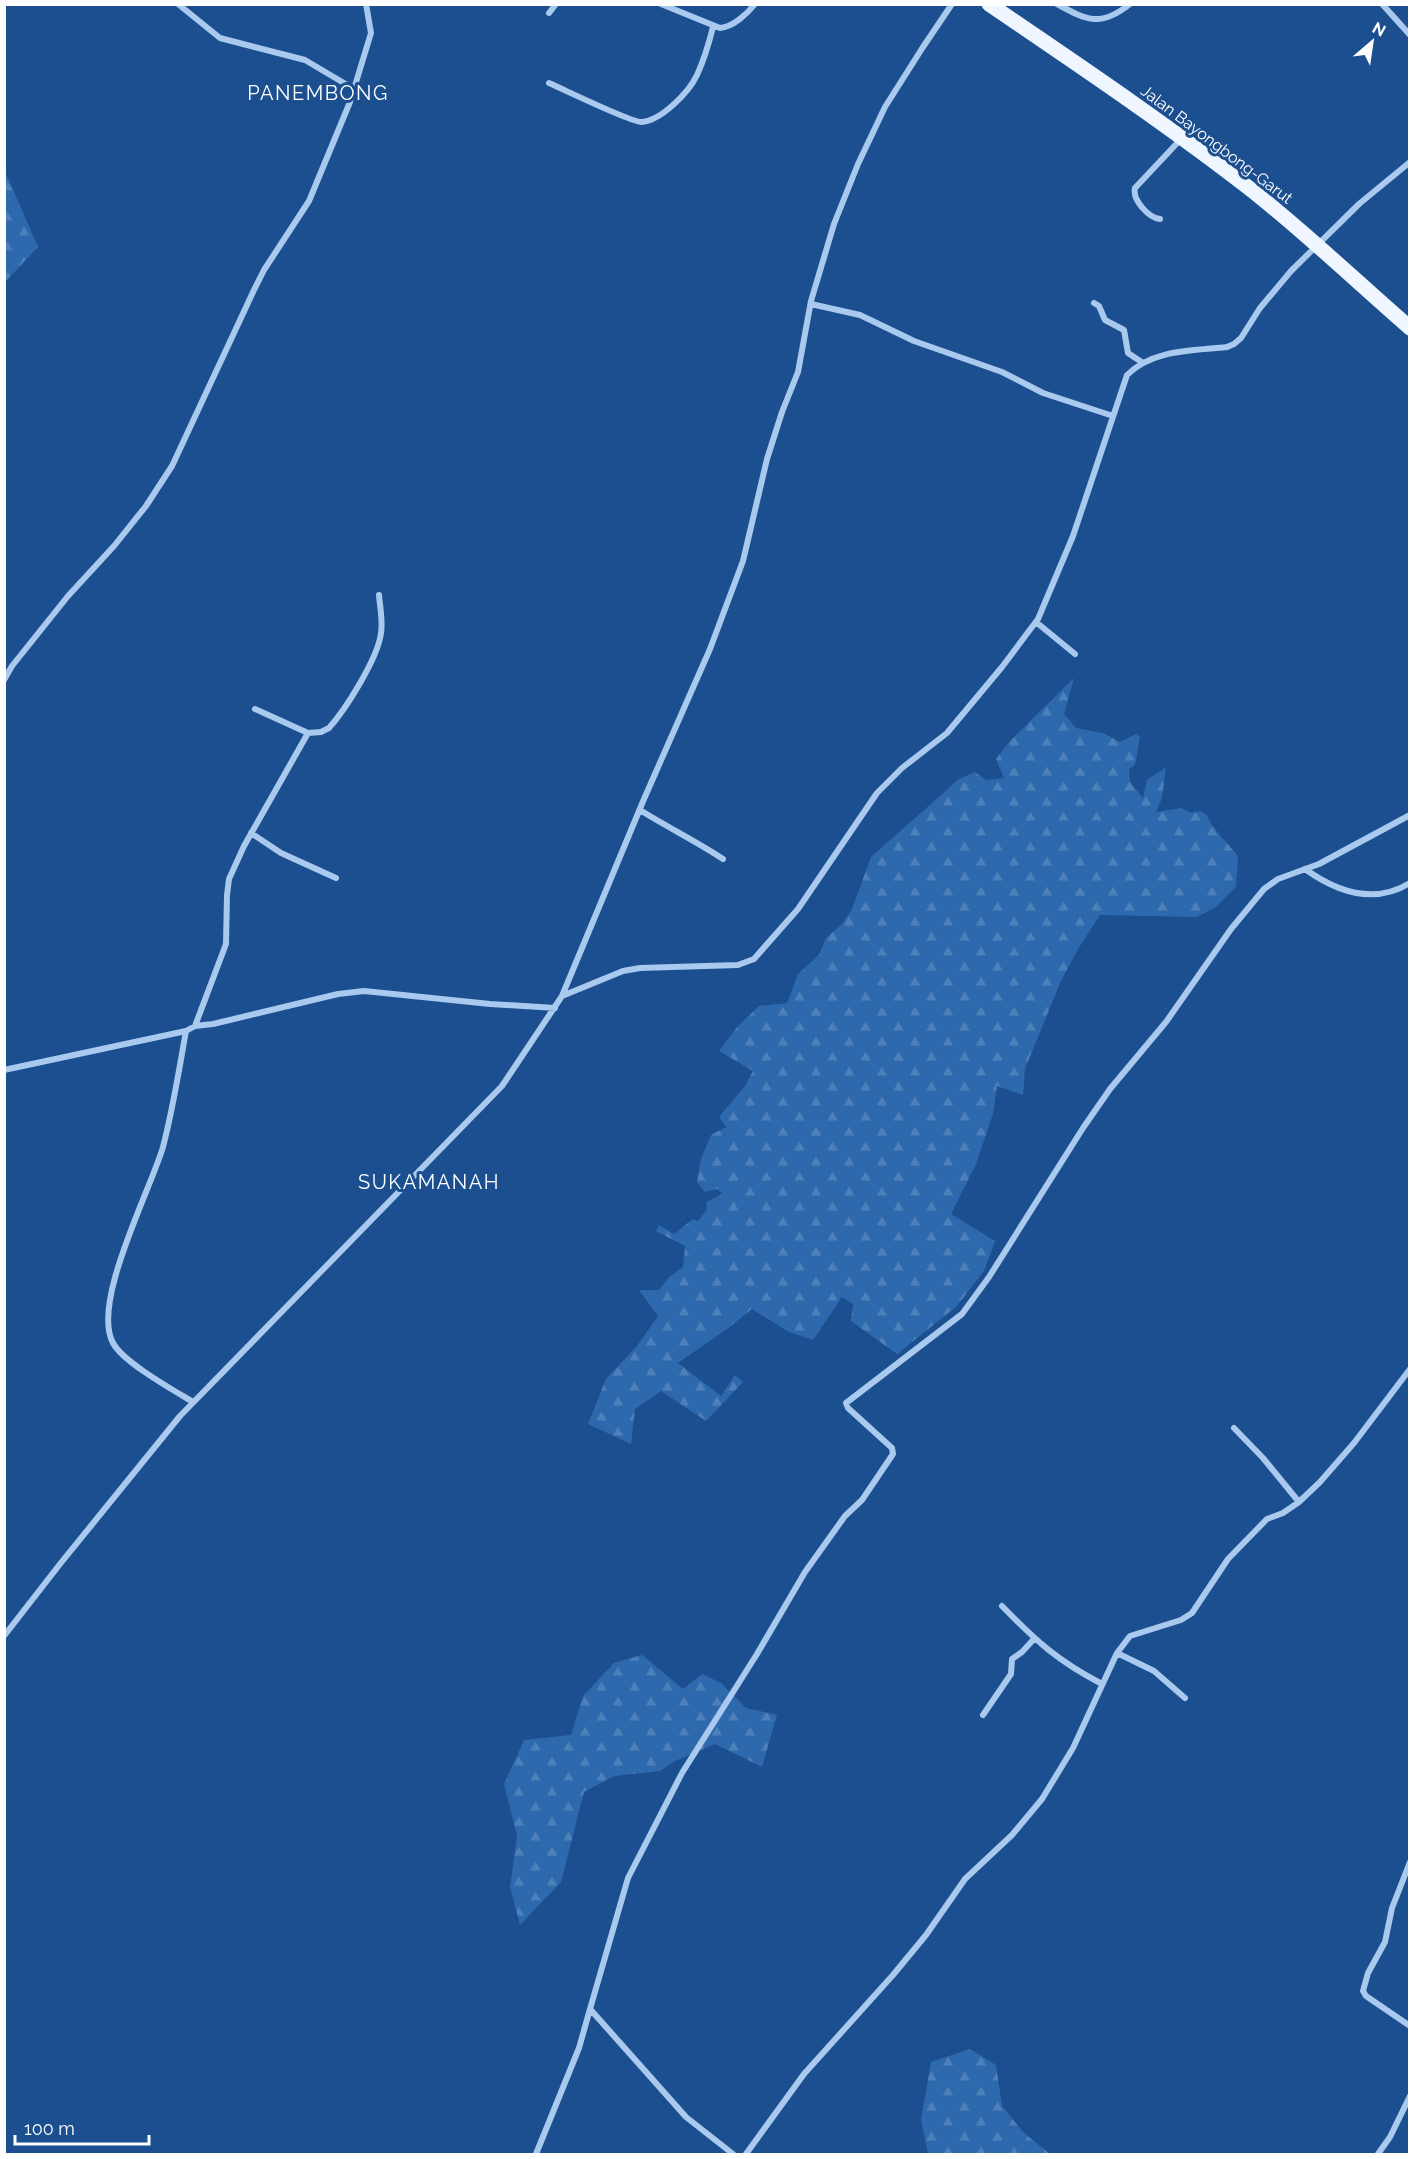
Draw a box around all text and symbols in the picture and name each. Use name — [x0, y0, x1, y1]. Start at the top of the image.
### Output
north arrow — [1342, 12, 1402, 72]
text: N — [1369, 18, 1389, 41]
district label: PANEMBONG — [247, 81, 389, 105]
street label: Jalan Bayongbong-Garut — [1137, 81, 1297, 208]
district label: SUKAMANAH — [358, 1170, 500, 1194]
scale bar — [15, 2108, 148, 2146]
text: 100 m — [24, 2118, 75, 2139]

